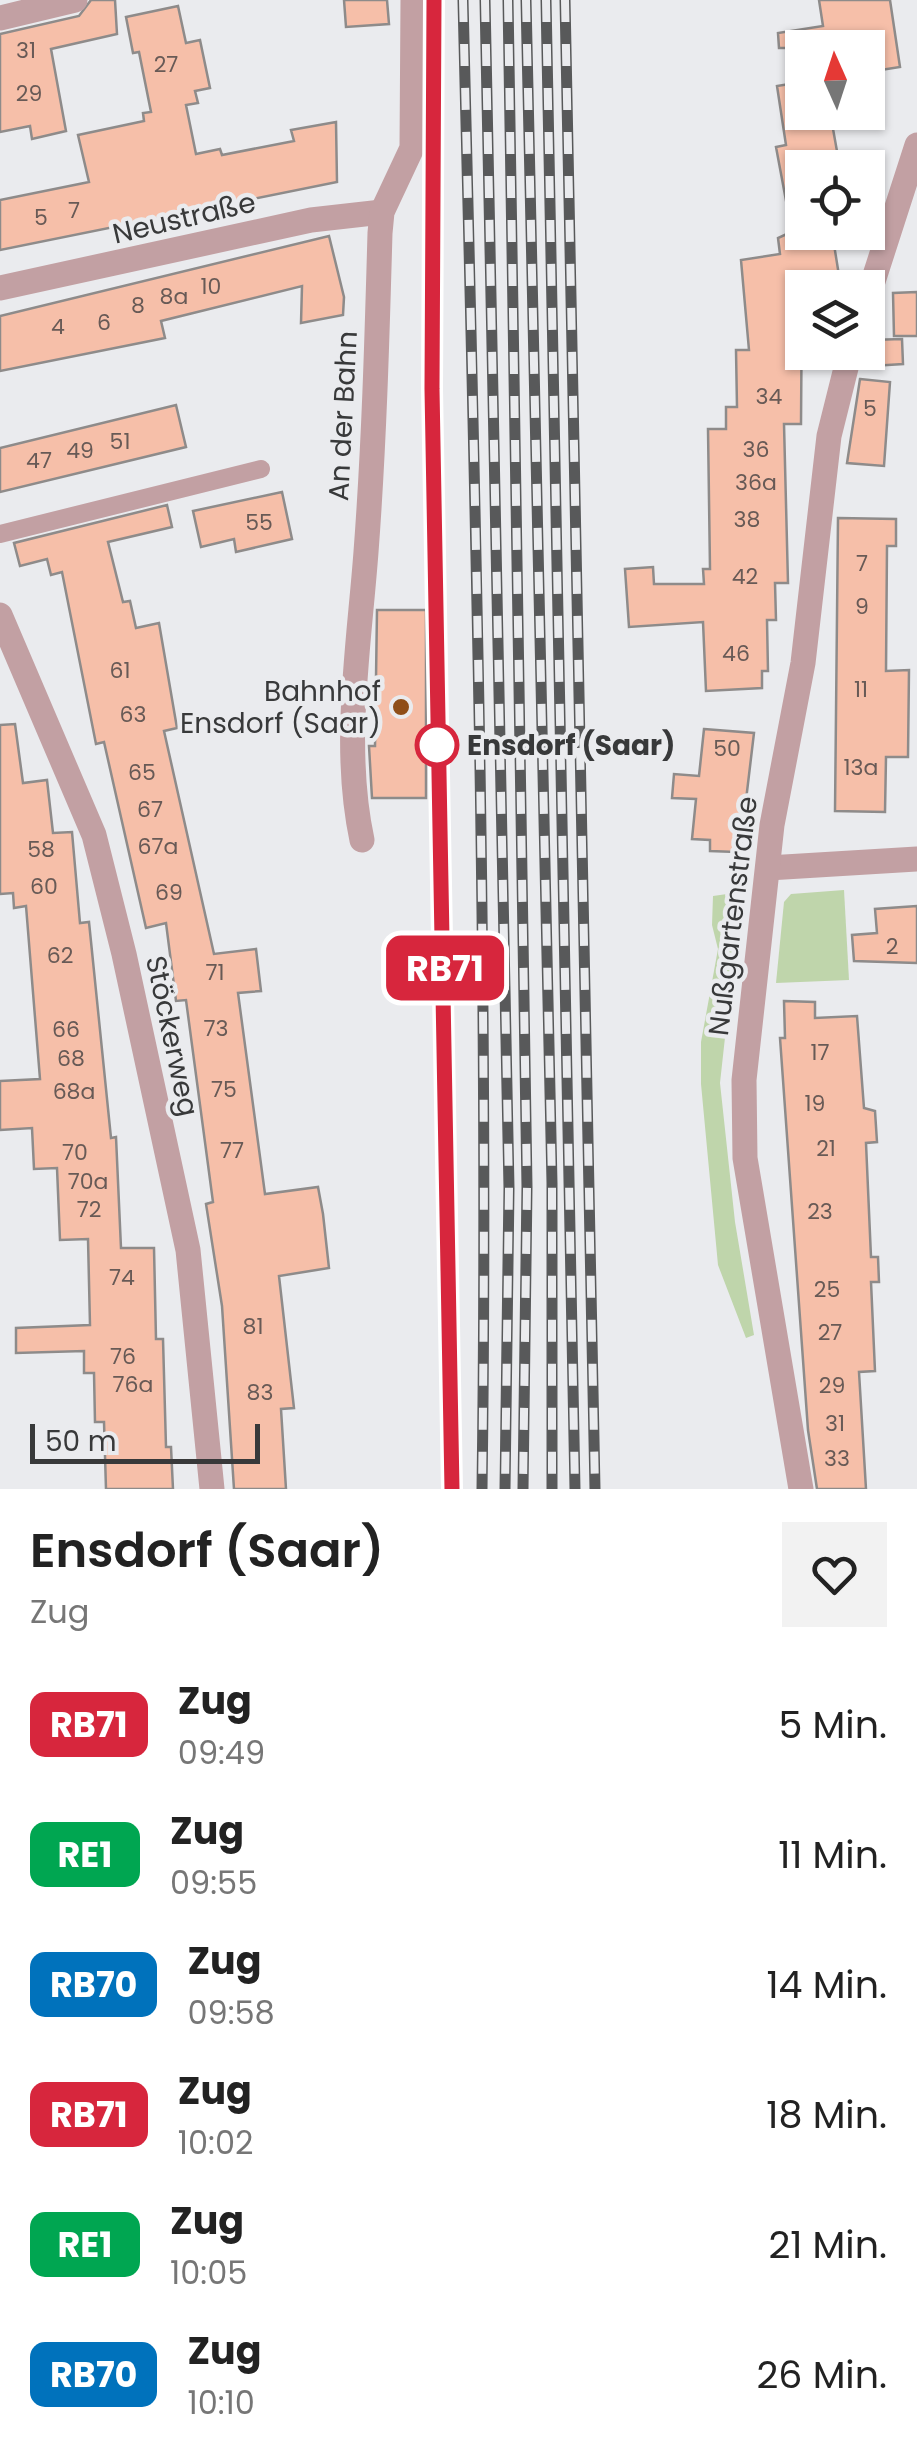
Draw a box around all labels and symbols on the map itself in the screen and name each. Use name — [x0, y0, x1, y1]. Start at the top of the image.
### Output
north arrow — [785, 30, 885, 130]
house number: 31 — [16, 35, 36, 66]
house number: 27 — [154, 49, 178, 80]
house number: 29 — [16, 78, 42, 109]
street label: Neustraße — [109, 183, 259, 253]
house number: 7 — [68, 195, 80, 226]
house number: 5 — [34, 202, 48, 233]
house number: 10 — [201, 271, 221, 302]
house number: 8a — [160, 281, 188, 312]
house number: 8 — [131, 290, 145, 321]
house number: 6 — [97, 307, 111, 338]
house number: 4 — [51, 311, 65, 342]
street label: An der Bahn — [319, 330, 367, 502]
house number: 34 — [756, 381, 783, 412]
house number: 5 — [863, 393, 877, 424]
house number: 51 — [110, 426, 130, 457]
house number: 36 — [743, 434, 769, 465]
house number: 49 — [66, 435, 94, 466]
house number: 47 — [26, 445, 52, 476]
house number: 36a — [735, 467, 777, 498]
house number: 38 — [734, 504, 760, 535]
house number: 55 — [245, 507, 273, 538]
house number: 7 — [856, 548, 868, 579]
house number: 42 — [732, 561, 758, 592]
house number: 9 — [855, 591, 869, 622]
house number: 46 — [722, 638, 750, 669]
house number: 61 — [109, 655, 131, 686]
place label: Bahnhof Ensdorf (Saar) — [180, 672, 381, 743]
house number: 11 — [854, 674, 868, 705]
marker: Bahnhof Ensdorf (Saar) — [390, 696, 412, 718]
house number: 63 — [120, 699, 146, 730]
marker: Ensdorf (Saar) — [416, 724, 458, 766]
place label: Ensdorf (Saar) — [467, 726, 675, 765]
house number: 50 — [713, 733, 741, 764]
house number: 13a — [844, 752, 878, 783]
house number: 65 — [128, 757, 156, 788]
house number: 67 — [137, 794, 163, 825]
street label: Nußgartenstraße — [699, 794, 767, 1038]
house number: 67a — [138, 831, 178, 862]
house number: 58 — [27, 834, 55, 865]
house number: 60 — [30, 871, 58, 902]
house number: 69 — [155, 877, 183, 908]
house number: 2 — [886, 931, 898, 962]
line badge: RB71 — [375, 936, 515, 1000]
house number: 62 — [47, 940, 73, 971]
street label: Stöckerweg — [136, 952, 208, 1120]
house number: 71 — [205, 957, 225, 988]
house number: 73 — [204, 1013, 228, 1044]
house number: 66 — [52, 1014, 80, 1045]
house number: 17 — [810, 1037, 830, 1068]
house number: 68 — [57, 1043, 85, 1074]
house number: 75 — [211, 1074, 237, 1105]
house number: 68a — [53, 1076, 95, 1107]
house number: 19 — [805, 1088, 825, 1119]
house number: 21 — [816, 1133, 836, 1164]
house number: 77 — [220, 1135, 244, 1166]
house number: 70 — [62, 1137, 88, 1168]
house number: 70a — [68, 1166, 108, 1197]
house number: 72 — [77, 1194, 101, 1225]
house number: 23 — [807, 1196, 833, 1227]
house number: 74 — [109, 1262, 135, 1293]
house number: 25 — [814, 1274, 840, 1305]
house number: 81 — [243, 1311, 263, 1342]
house number: 27 — [818, 1317, 842, 1348]
house number: 76 — [110, 1341, 136, 1372]
house number: 76a — [113, 1369, 153, 1400]
house number: 29 — [819, 1370, 845, 1401]
house number: 83 — [247, 1377, 273, 1408]
house number: 31 — [825, 1408, 845, 1439]
scale bar — [30, 1419, 260, 1464]
house number: 33 — [824, 1443, 850, 1474]

